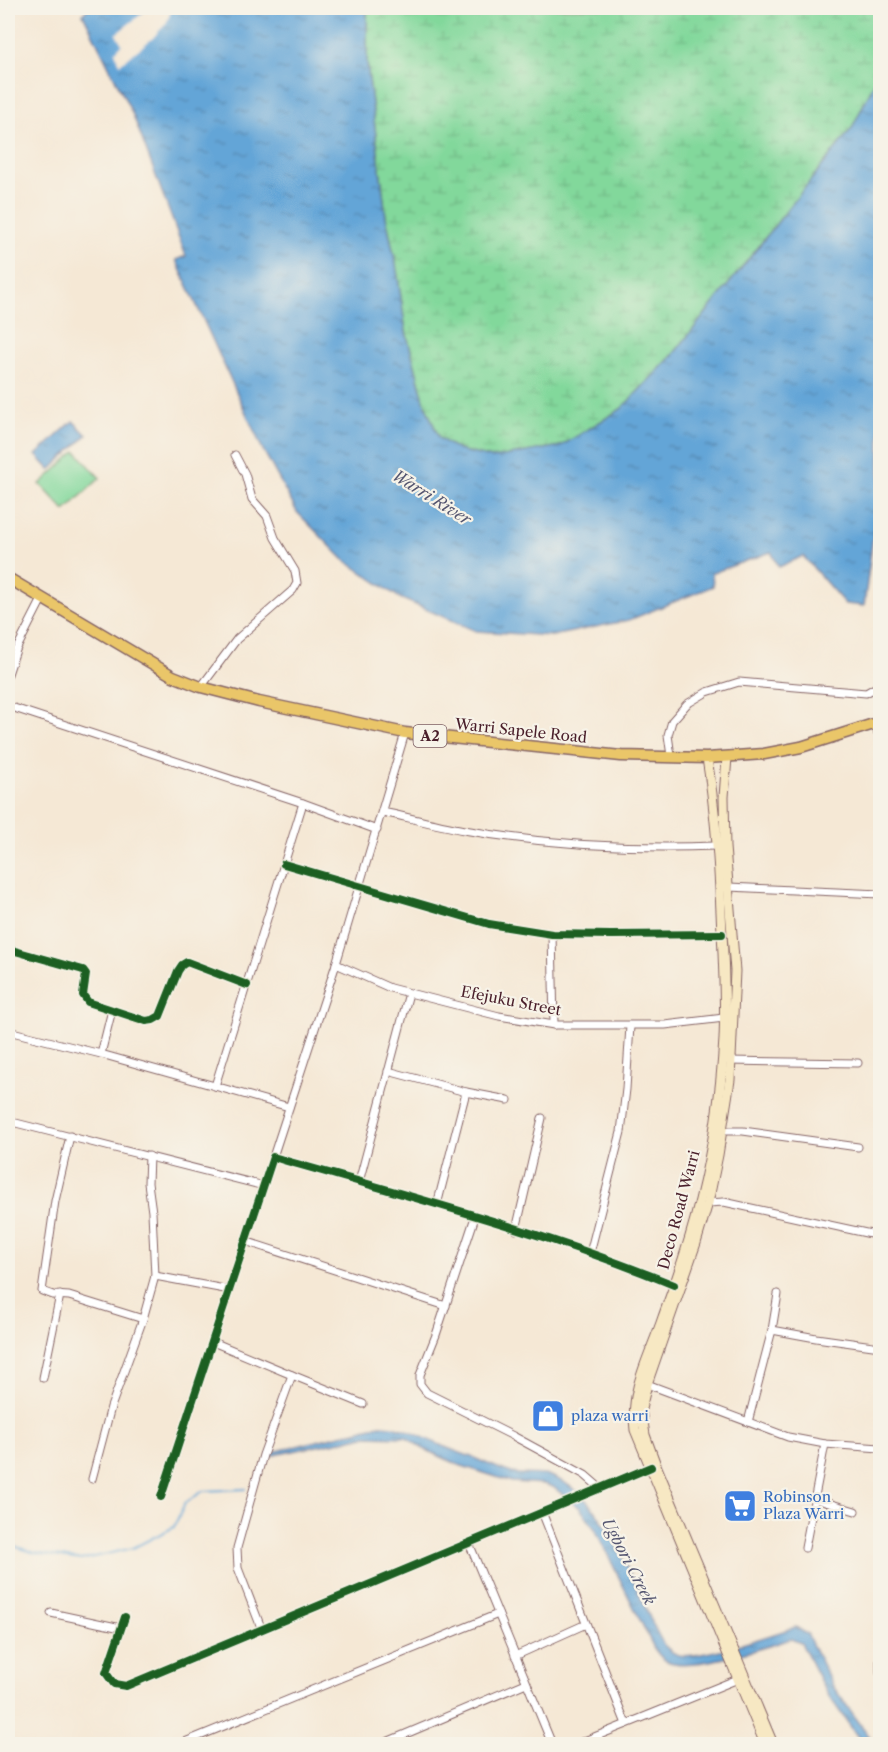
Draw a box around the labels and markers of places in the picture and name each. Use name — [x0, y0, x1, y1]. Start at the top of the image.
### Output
shop icon: plaza warri — [530, 1398, 566, 1434]
place label: plaza warri — [571, 1406, 649, 1425]
place label: Robinson Plaza Warri — [763, 1487, 845, 1523]
supermarket icon: Robinson Plaza Warri — [722, 1488, 758, 1524]

